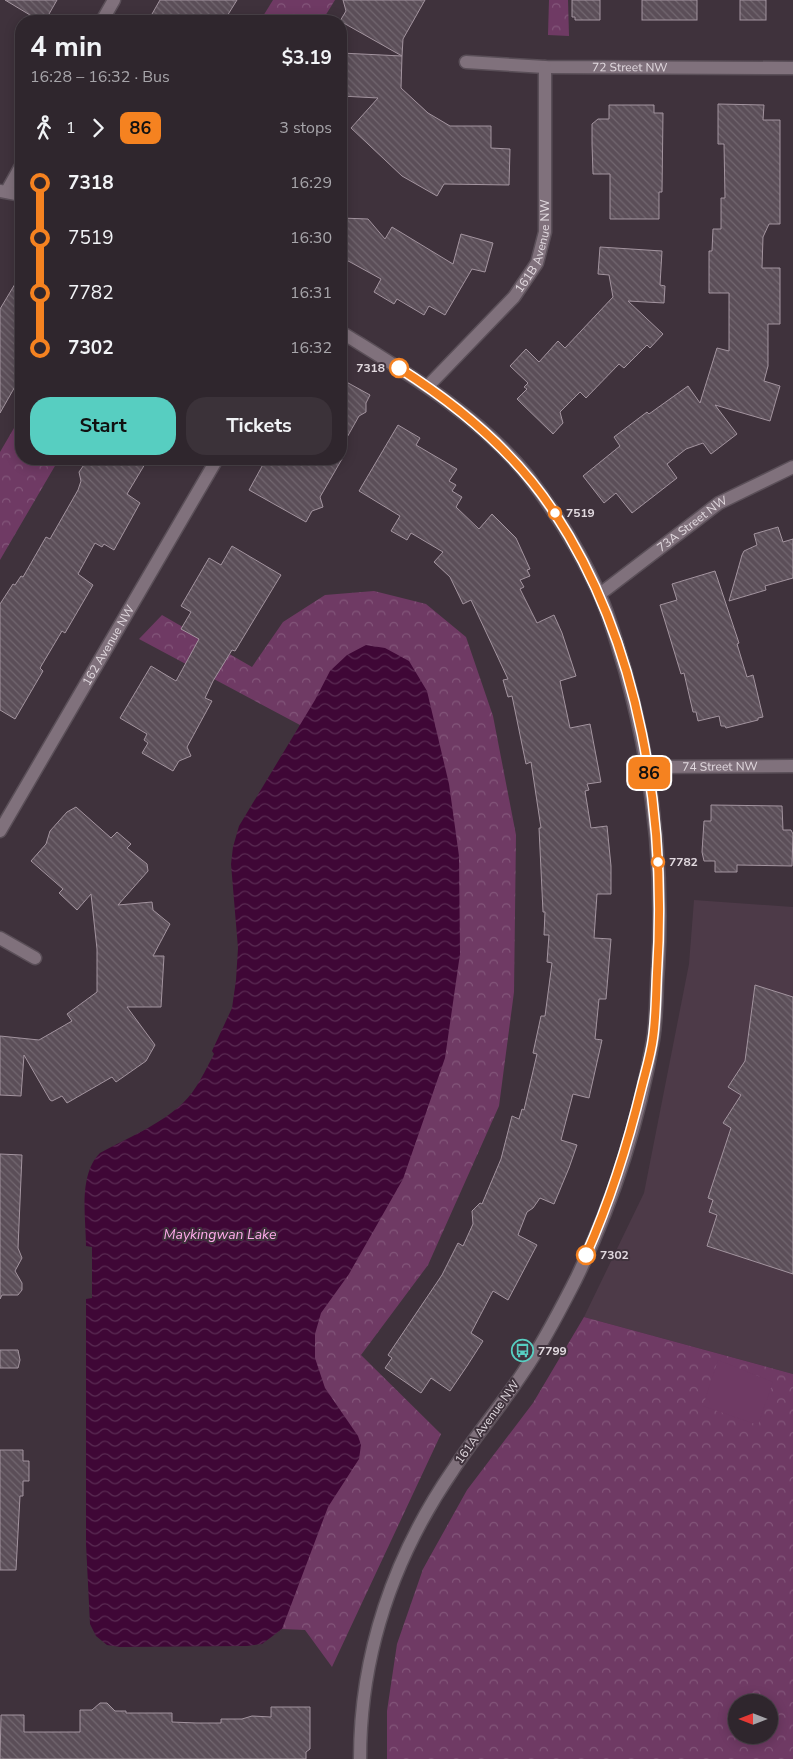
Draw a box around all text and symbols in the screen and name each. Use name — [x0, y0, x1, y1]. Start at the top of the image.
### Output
text: 4 min — [30, 28, 102, 66]
text: $3.19 — [282, 45, 332, 71]
street label: 72 Street NW — [592, 59, 668, 75]
text: 16:28 – 16:32 · Bus — [30, 66, 170, 88]
icon: walk — [30, 114, 58, 142]
icon: forward — [84, 114, 112, 142]
text: 86 — [130, 116, 151, 140]
text: 1 — [66, 117, 76, 139]
text: 3 stops — [279, 117, 332, 139]
text: 7318 — [68, 170, 114, 196]
text: 16:29 — [290, 172, 332, 194]
street label: 161B Avenue NW — [511, 199, 553, 296]
text: 7519 — [68, 225, 114, 251]
text: 16:30 — [290, 227, 332, 249]
text: 7782 — [68, 280, 114, 306]
text: 16:31 — [290, 282, 332, 304]
text: 7302 — [68, 335, 114, 361]
text: 16:32 — [290, 337, 332, 359]
marker: 7318 — [389, 358, 409, 378]
place label: 7318 — [356, 360, 385, 376]
button: Start — [30, 397, 176, 455]
button: Tickets — [186, 397, 332, 455]
street label: 73A Street NW — [654, 492, 730, 555]
place label: 7519 — [566, 505, 595, 521]
marker: 7519 — [548, 506, 562, 520]
street label: 162 Avenue NW — [79, 602, 138, 689]
line badge: 86 — [626, 757, 672, 789]
street label: 74 Street NW — [682, 758, 758, 775]
text: 86 — [638, 761, 660, 785]
place label: 7782 — [669, 854, 698, 870]
marker: 7782 — [651, 855, 665, 869]
water label: Maykingwan Lake — [164, 1225, 277, 1244]
marker: 7302 — [576, 1245, 596, 1265]
place label: 7302 — [600, 1247, 629, 1263]
bus stop icon: 7799 — [510, 1339, 534, 1363]
place label: 7799 — [538, 1343, 567, 1359]
street label: 161A Avenue NW — [451, 1377, 523, 1467]
north arrow — [728, 1694, 778, 1744]
map controls — [728, 1694, 778, 1744]

